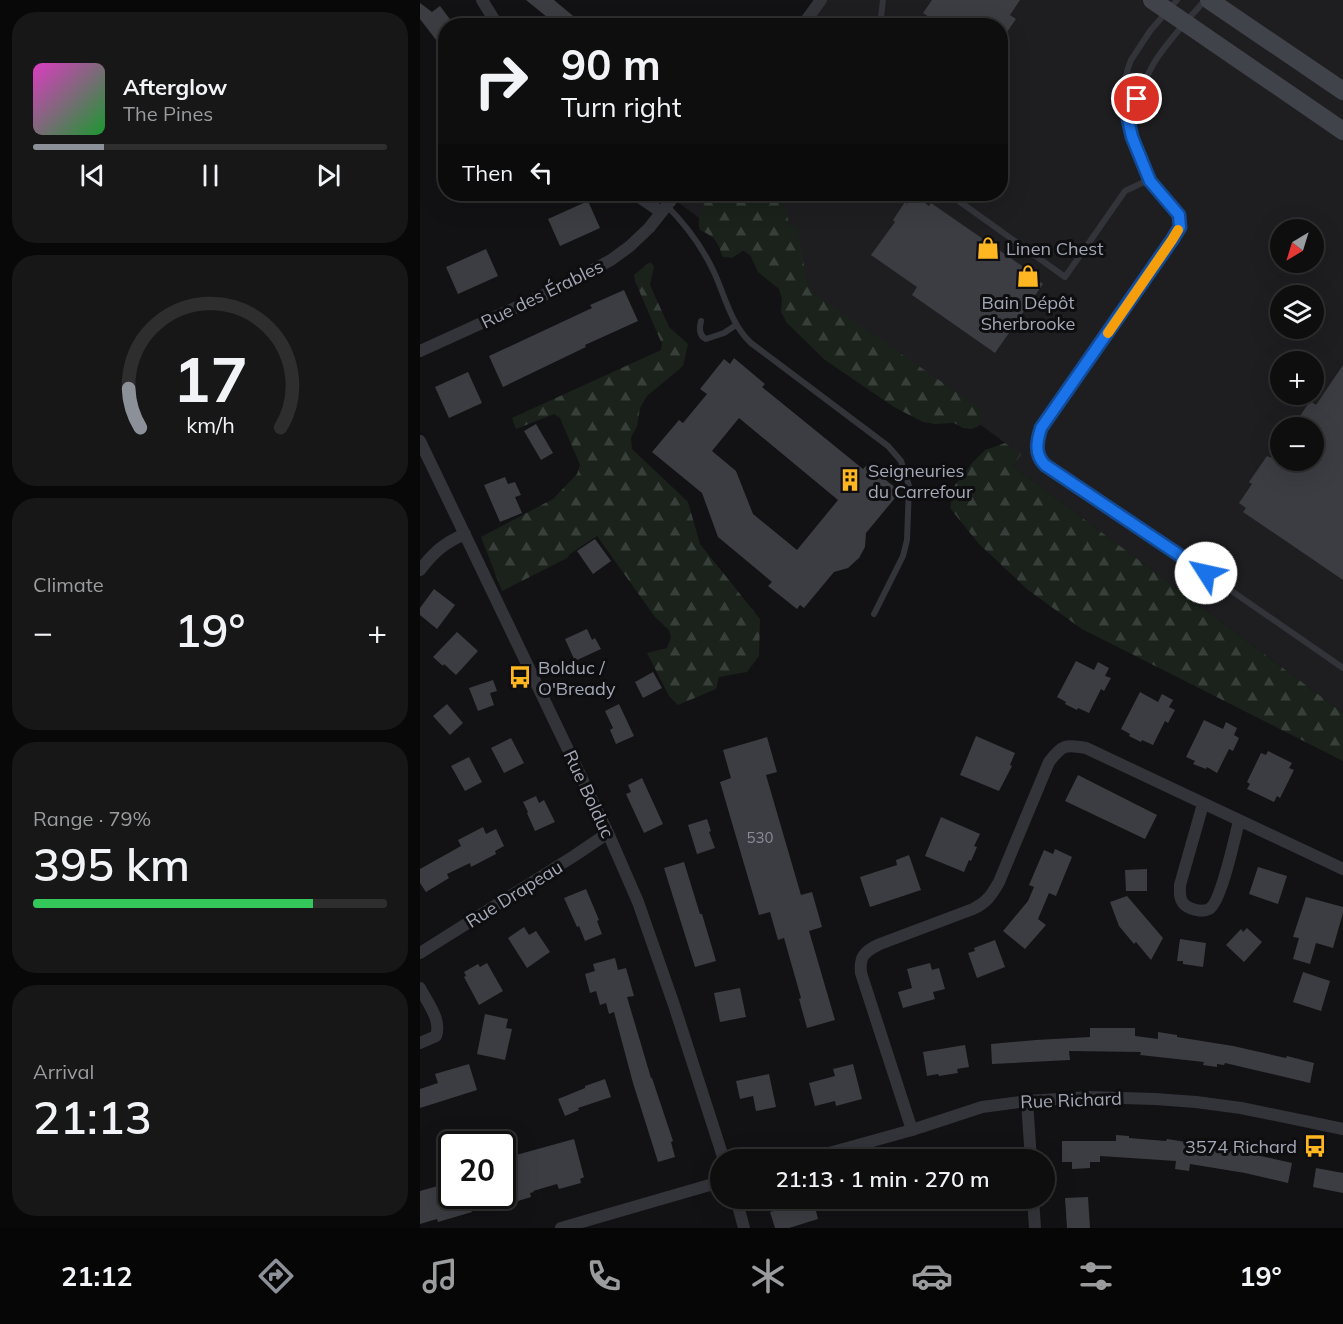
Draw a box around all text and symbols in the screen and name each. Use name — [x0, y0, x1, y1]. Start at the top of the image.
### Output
text: 90 m — [561, 38, 661, 91]
icon: right — [462, 42, 540, 120]
text: Afterglow — [123, 73, 227, 101]
pin — [1111, 73, 1162, 124]
icon: arrive — [1120, 82, 1153, 115]
text: Turn right — [561, 90, 681, 124]
text: The Pines — [123, 101, 213, 126]
icon: left — [525, 156, 558, 189]
icon: previous — [76, 159, 109, 192]
icon: pause — [194, 159, 227, 192]
icon: next — [312, 159, 345, 192]
text: Then — [462, 159, 513, 187]
north arrow — [1270, 219, 1324, 273]
map controls — [1270, 219, 1324, 471]
shop icon: Linen Chest — [975, 235, 1001, 261]
place label: Linen Chest — [1006, 237, 1103, 260]
street label: Rue des Érables — [477, 254, 607, 334]
shop icon: Bain Dépôt Sherbrooke — [1015, 263, 1041, 289]
button: layers — [1270, 285, 1324, 339]
place label: Bain Dépôt Sherbrooke — [981, 291, 1075, 335]
text: 17 — [173, 339, 247, 418]
button: + — [1270, 351, 1324, 405]
text: km/h — [186, 411, 234, 438]
button: − — [1270, 417, 1324, 471]
place label: Seigneuries du Carrefour — [868, 459, 973, 503]
building icon: Seigneuries du Carrefour — [837, 467, 863, 493]
position arrow — [1174, 541, 1238, 605]
text: Climate — [33, 572, 104, 597]
text: 19° — [175, 602, 245, 658]
text: − — [33, 611, 53, 652]
text: + — [367, 611, 387, 652]
place label: Bolduc / O'Bready — [538, 656, 616, 700]
bus stop icon: Bolduc / O'Bready — [507, 664, 533, 690]
street label: Rue Bolduc — [559, 746, 619, 842]
text: Range · 79% — [33, 806, 151, 831]
house number: 530 — [746, 828, 774, 847]
text: 395 km — [33, 836, 190, 892]
street label: Rue Drapeau — [461, 855, 567, 933]
text: Arrival — [33, 1059, 94, 1084]
street label: Rue Richard — [1020, 1087, 1122, 1113]
text: 21:13 — [33, 1089, 152, 1145]
speed limit sign: 20 — [438, 1131, 516, 1209]
bus stop icon: 3574 Richard — [1302, 1133, 1328, 1159]
place label: 3574 Richard — [1185, 1135, 1297, 1158]
text: 21:13 · 1 min · 270 m — [775, 1165, 990, 1193]
icon: directions — [255, 1255, 297, 1297]
icon: music — [419, 1255, 461, 1297]
icon: phone — [583, 1255, 625, 1297]
icon: climate — [747, 1255, 789, 1297]
icon: car — [911, 1255, 953, 1297]
icon: filters — [1075, 1255, 1117, 1297]
text: 21:12 — [61, 1259, 133, 1293]
text: 19° — [1239, 1259, 1282, 1293]

